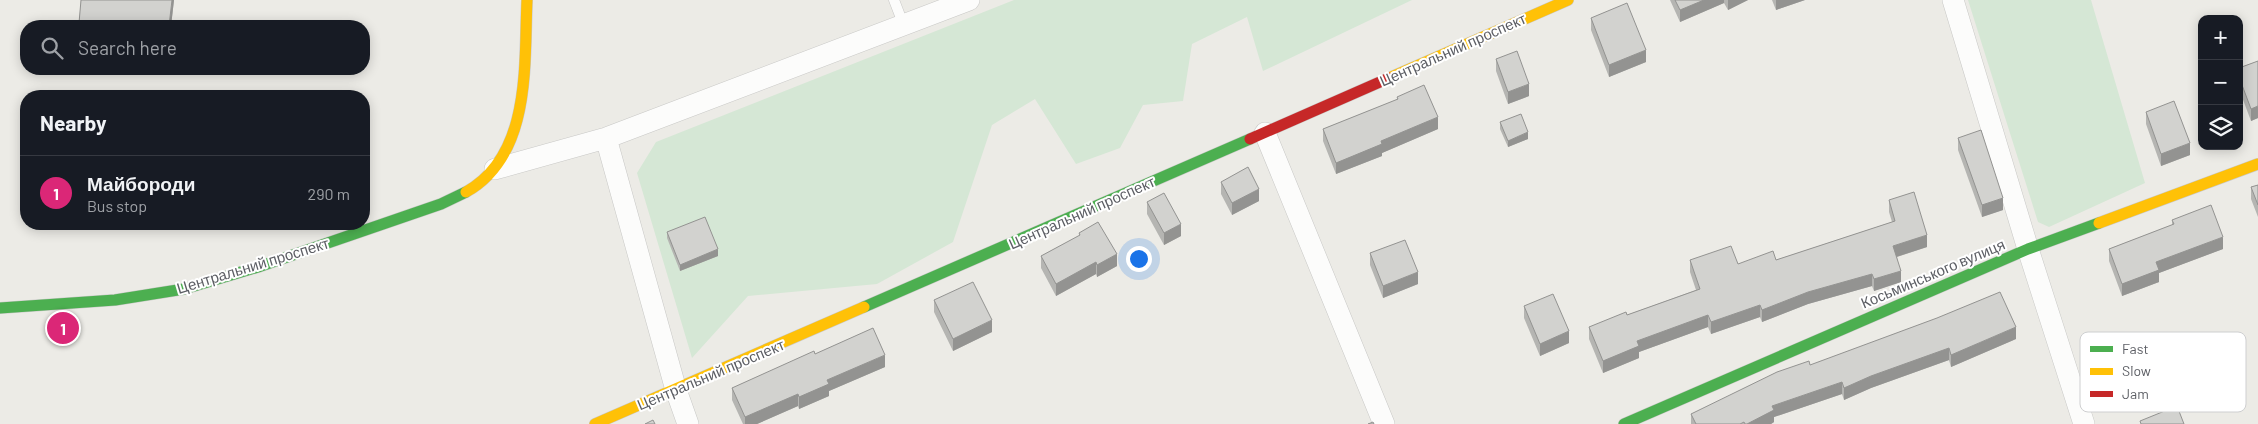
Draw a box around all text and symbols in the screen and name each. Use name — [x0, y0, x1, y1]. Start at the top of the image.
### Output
street label: Центральний проспект — [1377, 9, 1529, 89]
map controls — [2198, 15, 2243, 150]
button: + — [2198, 15, 2243, 60]
search box — [20, 20, 370, 75]
icon: search — [38, 34, 66, 62]
text: Search here — [78, 36, 177, 59]
button: − — [2198, 60, 2243, 105]
button: layers — [2198, 105, 2243, 150]
text: Nearby — [40, 110, 106, 135]
text: Майбороди — [87, 172, 195, 195]
street label: Центральний проспект — [1006, 172, 1158, 252]
text: 1 — [53, 184, 59, 203]
text: 290 m — [308, 184, 350, 203]
text: Bus stop — [87, 196, 147, 215]
street label: Центральний проспект — [174, 233, 331, 297]
street label: Косьминського вулиця — [1858, 235, 2007, 312]
your location — [1126, 246, 1152, 272]
pin: 1 — [47, 309, 79, 347]
legend — [2080, 332, 2246, 412]
street label: Центральний проспект — [634, 335, 787, 413]
text: Fast — [2122, 340, 2148, 357]
text: Slow — [2122, 362, 2151, 379]
text: Jam — [2122, 385, 2149, 402]

